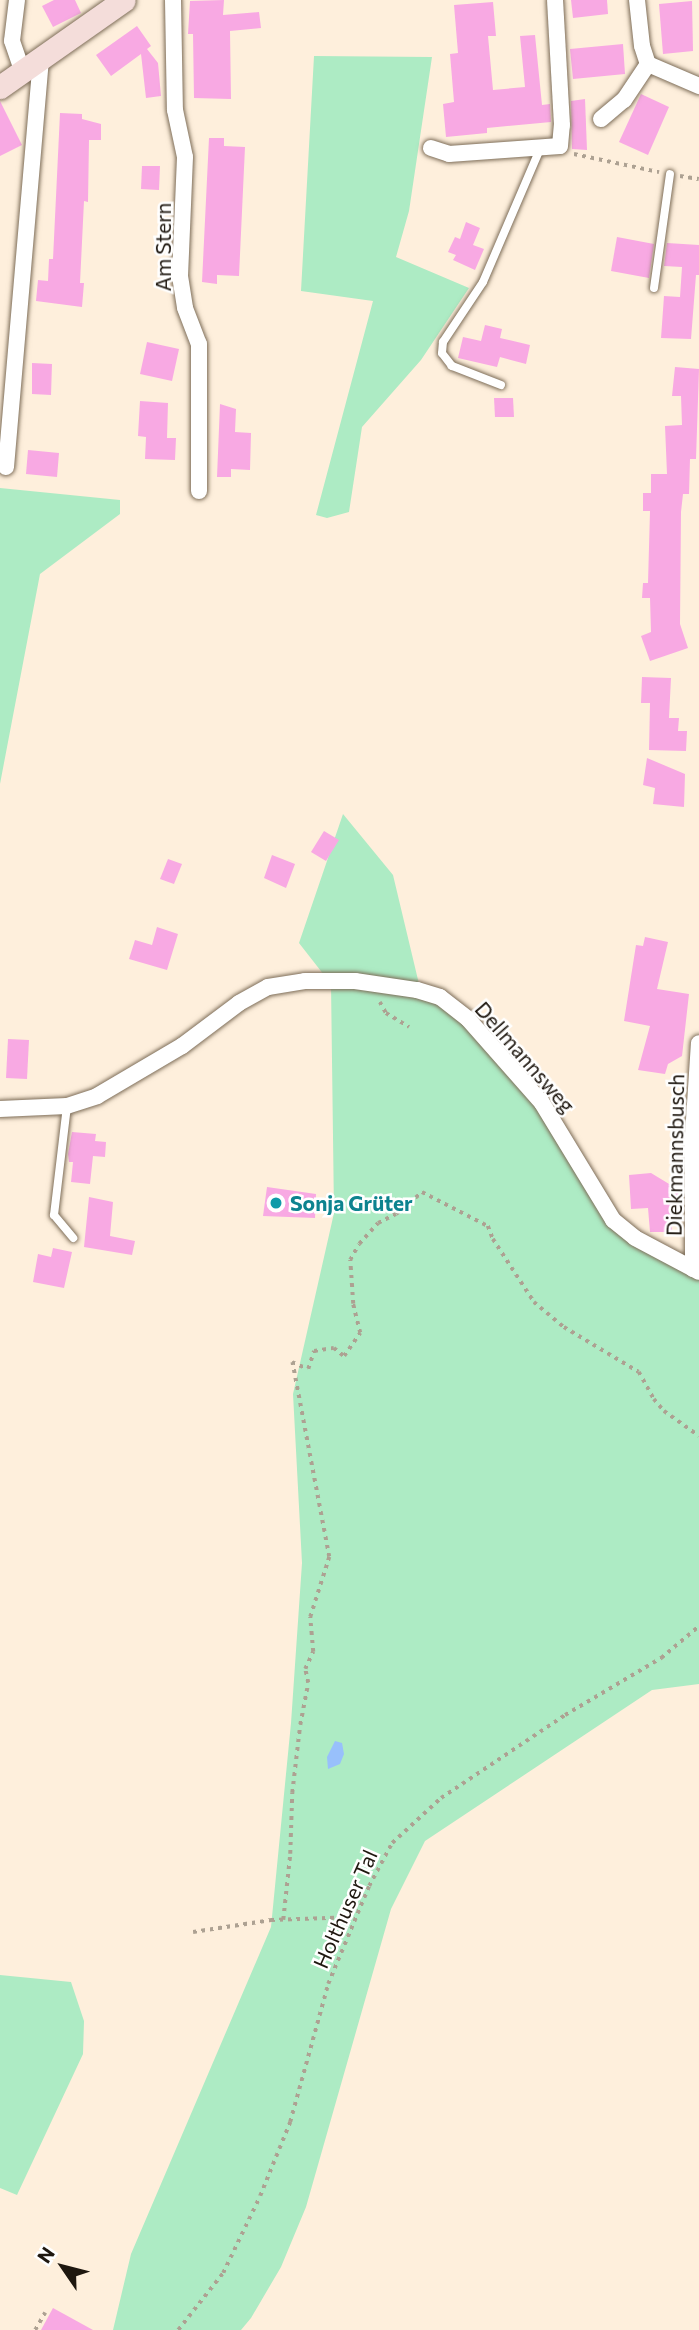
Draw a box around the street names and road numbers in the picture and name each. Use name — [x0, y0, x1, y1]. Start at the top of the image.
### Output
street label: Am Stern — [150, 203, 176, 291]
street label: Dellmannsweg — [470, 996, 580, 1118]
street label: Diekmannsbusch — [661, 1074, 689, 1236]
street label: Holthuser Tal — [308, 1846, 382, 1972]

